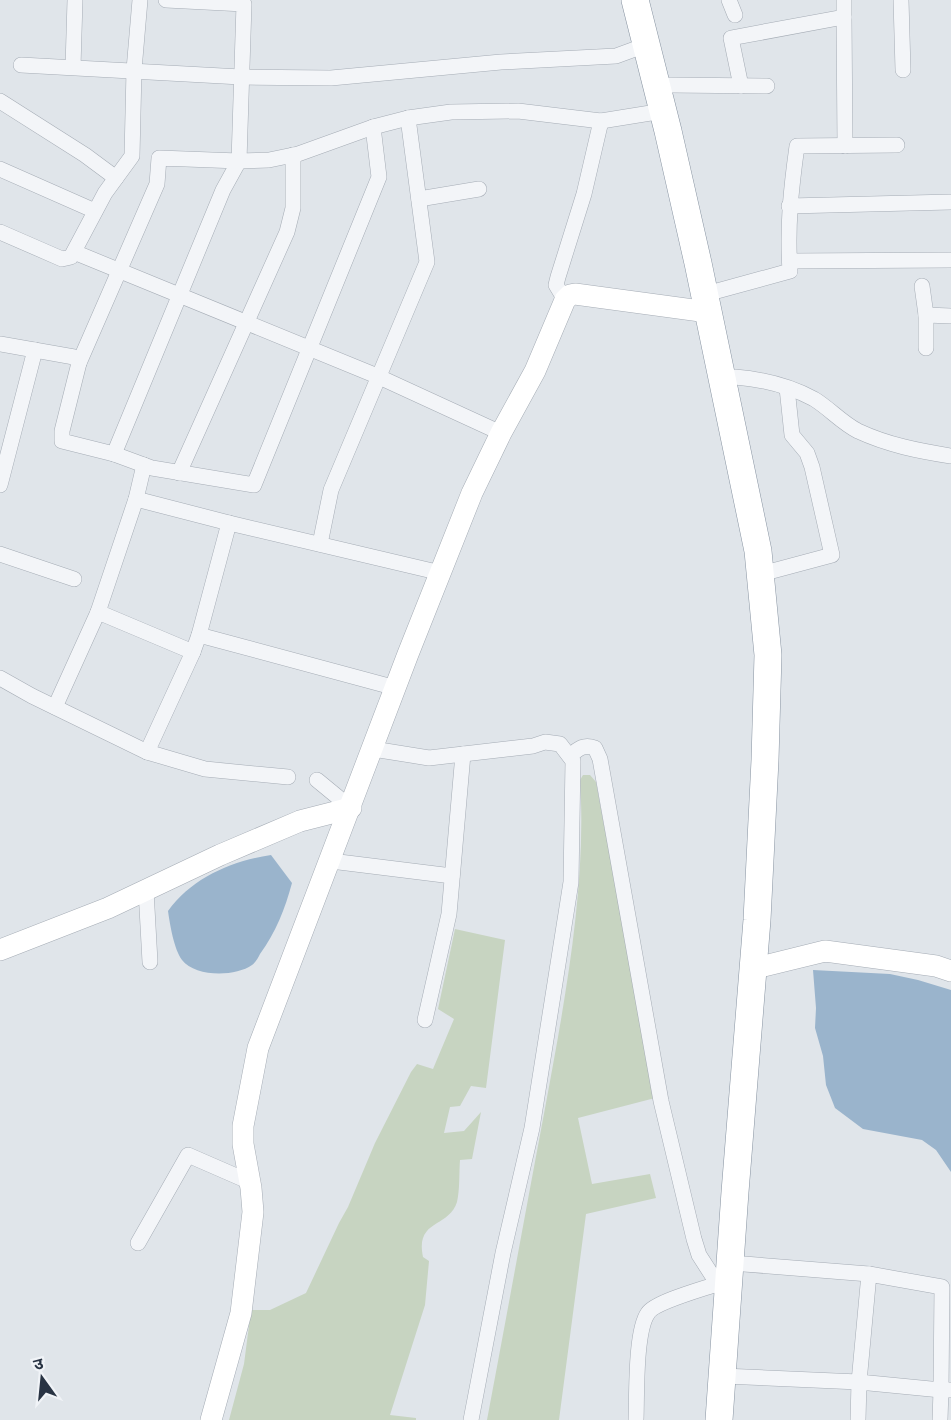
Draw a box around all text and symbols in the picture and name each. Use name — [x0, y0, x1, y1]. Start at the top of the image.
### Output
north arrow — [12, 1348, 72, 1408]
text: उ — [31, 1352, 46, 1373]

